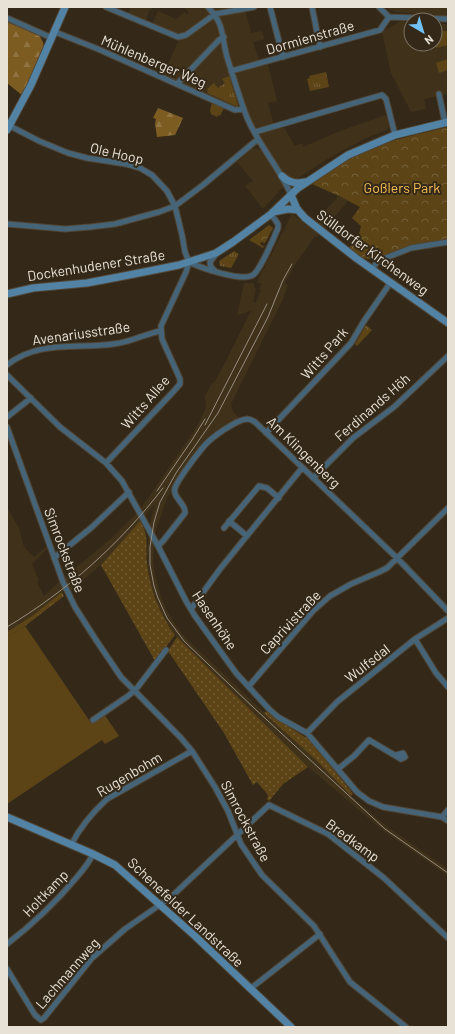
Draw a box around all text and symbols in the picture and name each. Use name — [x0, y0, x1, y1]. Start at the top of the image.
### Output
north arrow — [403, 12, 443, 52]
street label: Dormienstraße — [264, 16, 356, 58]
street label: Mühlenberger Weg — [99, 31, 209, 91]
text: N — [423, 33, 436, 48]
street label: Ole Hoop — [89, 139, 145, 167]
park label: Goßlers Park — [364, 179, 440, 196]
street label: Sülldorfer Kirchenweg — [314, 206, 432, 298]
street label: Dockenhudener Straße — [26, 246, 166, 284]
street label: Avenariusstraße — [31, 318, 131, 348]
street label: Witts Park — [297, 324, 351, 382]
street label: Ferdinands Höh — [331, 370, 413, 444]
street label: Witts Allee — [117, 372, 173, 432]
street label: Am Klingenberg — [264, 413, 344, 491]
street label: Simrockstraße — [41, 505, 89, 595]
street label: Caprivistraße — [256, 586, 324, 658]
street label: Hasenhöhe — [189, 587, 241, 653]
street label: Wulfsdal — [341, 640, 393, 686]
street label: Rugenbohm — [93, 748, 165, 800]
street label: Simrockstraße — [217, 777, 275, 865]
street label: Bredkamp — [323, 815, 383, 865]
street label: Schenefelder Landstraße — [124, 854, 248, 970]
street label: Holtkamp — [19, 866, 71, 920]
street label: Lachmannweg — [32, 934, 102, 1012]

